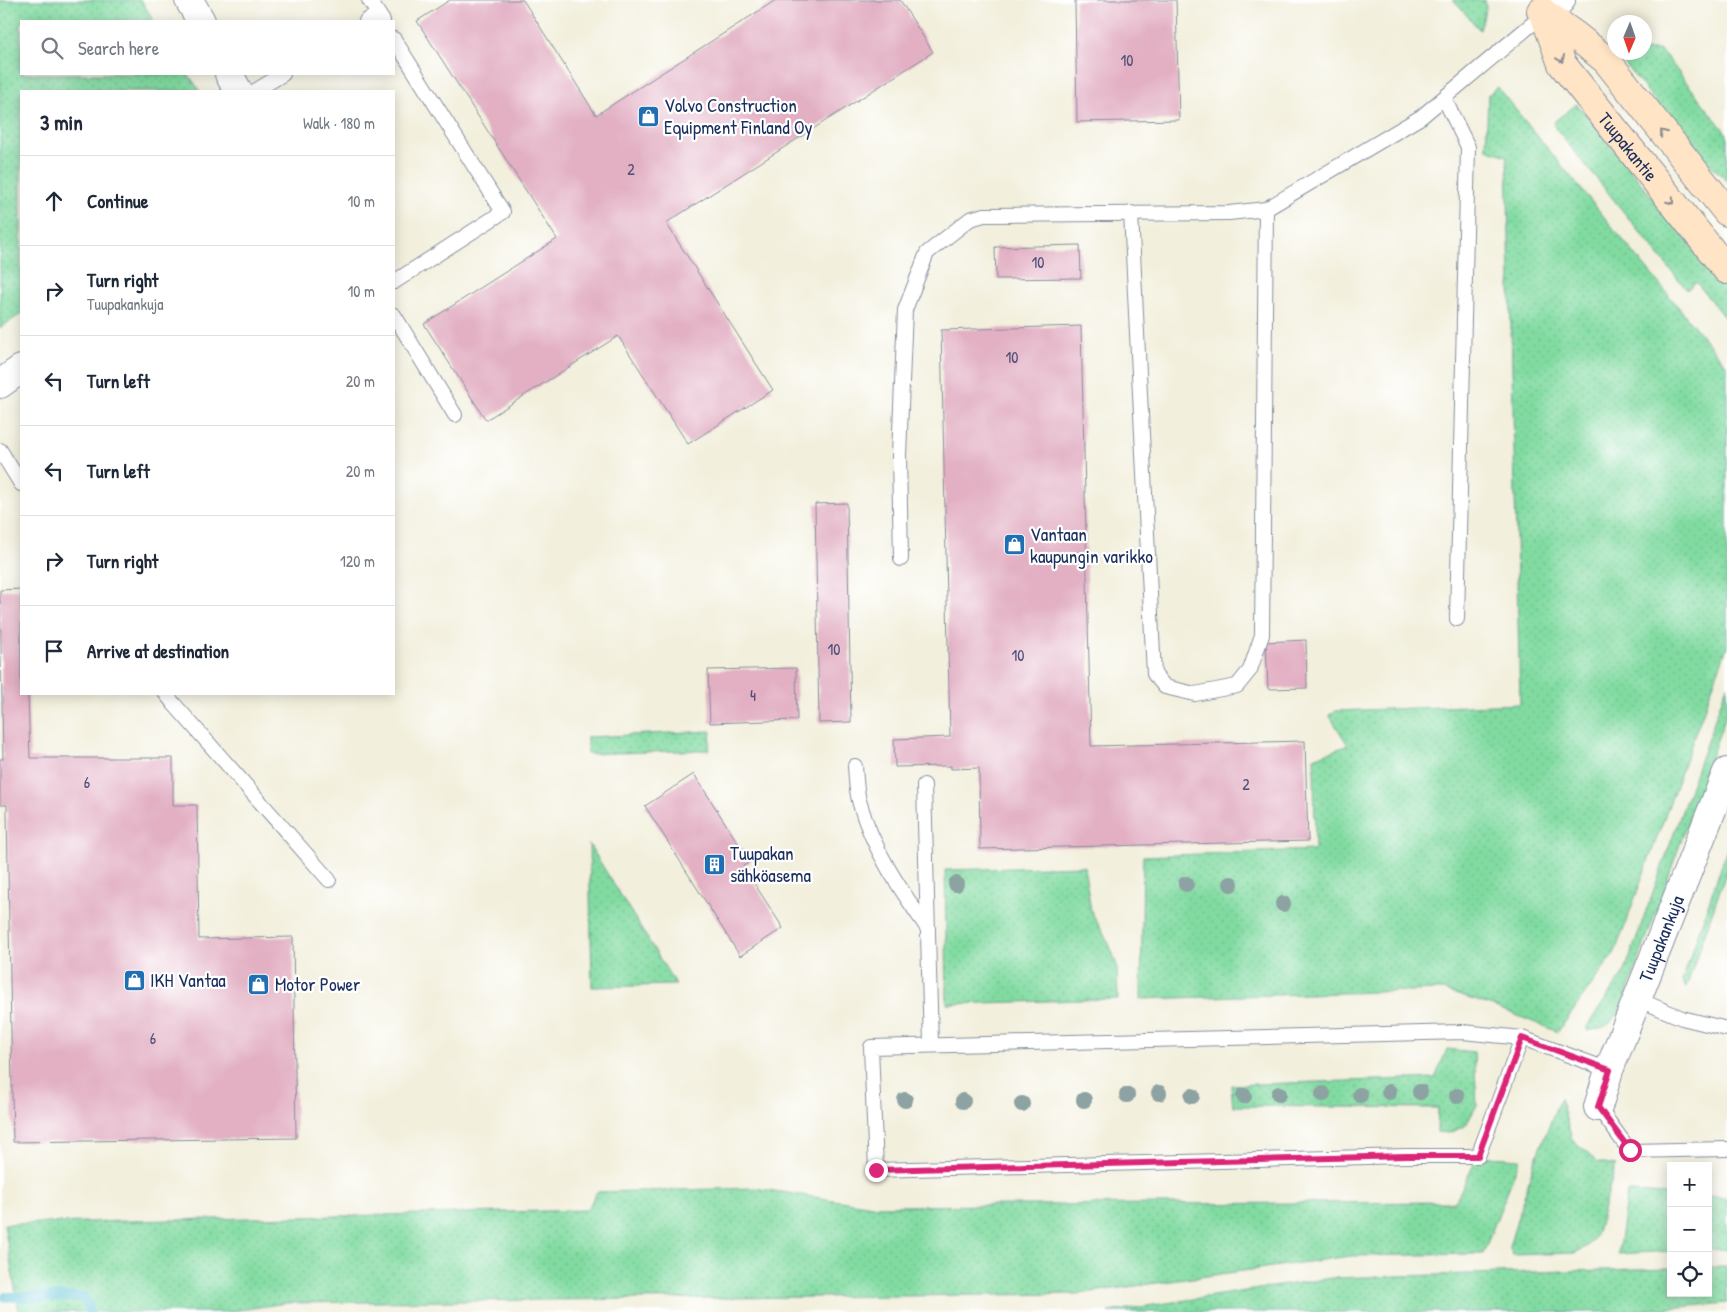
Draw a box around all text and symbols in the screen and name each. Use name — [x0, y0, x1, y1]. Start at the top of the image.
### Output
north arrow — [1607, 15, 1652, 60]
search box — [20, 20, 395, 75]
icon: search — [38, 34, 66, 62]
text: Search here — [78, 35, 159, 61]
house number: 10 — [1121, 49, 1133, 71]
one-way arrow — [1554, 54, 1565, 63]
place label: Volvo Construction Equipment Finland Oy — [664, 92, 813, 140]
shop icon: Volvo Construction Equipment Finland Oy — [636, 104, 660, 128]
street label: Tuupakantie — [1592, 106, 1664, 187]
text: 3 min — [40, 108, 83, 137]
text: Walk · 180 m — [303, 112, 375, 134]
one-way arrow — [1661, 130, 1669, 139]
house number: 2 — [627, 158, 635, 180]
icon: ahead — [40, 187, 68, 215]
text: Continue — [87, 188, 148, 214]
text: 10 m — [347, 190, 375, 212]
one-way arrow — [1665, 195, 1673, 204]
house number: 10 — [1032, 251, 1044, 273]
text: Turn right — [87, 267, 158, 293]
icon: right — [40, 277, 68, 305]
text: 10 m — [347, 280, 375, 302]
text: Tuupakankuja — [87, 293, 164, 315]
house number: 10 — [1006, 346, 1018, 368]
icon: left — [40, 367, 68, 395]
text: Turn left — [87, 368, 150, 394]
text: 20 m — [346, 370, 375, 392]
icon: left — [40, 457, 68, 485]
text: Turn left — [87, 458, 150, 484]
text: 20 m — [346, 460, 375, 482]
place label: Vantaan kaupungin varikko — [1030, 521, 1153, 569]
shop icon: Vantaan kaupungin varikko — [1002, 533, 1026, 557]
icon: right — [40, 547, 68, 575]
text: Turn right — [87, 548, 158, 574]
text: 120 m — [340, 550, 375, 572]
icon: arrive — [40, 637, 68, 665]
text: Arrive at destination — [87, 638, 229, 664]
house number: 10 — [828, 638, 840, 660]
house number: 10 — [1012, 644, 1024, 666]
house number: 4 — [750, 684, 756, 706]
house number: 6 — [84, 771, 90, 793]
house number: 2 — [1242, 773, 1250, 795]
place label: Tuupakan sähköasema — [730, 840, 812, 888]
building icon: Tuupakan sähköasema — [702, 852, 726, 876]
street label: Tuupakankuja — [1632, 891, 1690, 986]
place label: IKH Vantaa — [150, 967, 226, 993]
shop icon: IKH Vantaa — [122, 968, 146, 992]
place label: Motor Power — [275, 971, 361, 997]
shop icon: Motor Power — [247, 972, 271, 996]
house number: 6 — [150, 1027, 156, 1049]
route start — [1619, 1139, 1642, 1162]
route end — [865, 1159, 888, 1182]
map controls — [1667, 1162, 1712, 1297]
button: + — [1667, 1162, 1712, 1207]
button: − — [1667, 1207, 1712, 1252]
button: locate — [1667, 1252, 1712, 1297]

